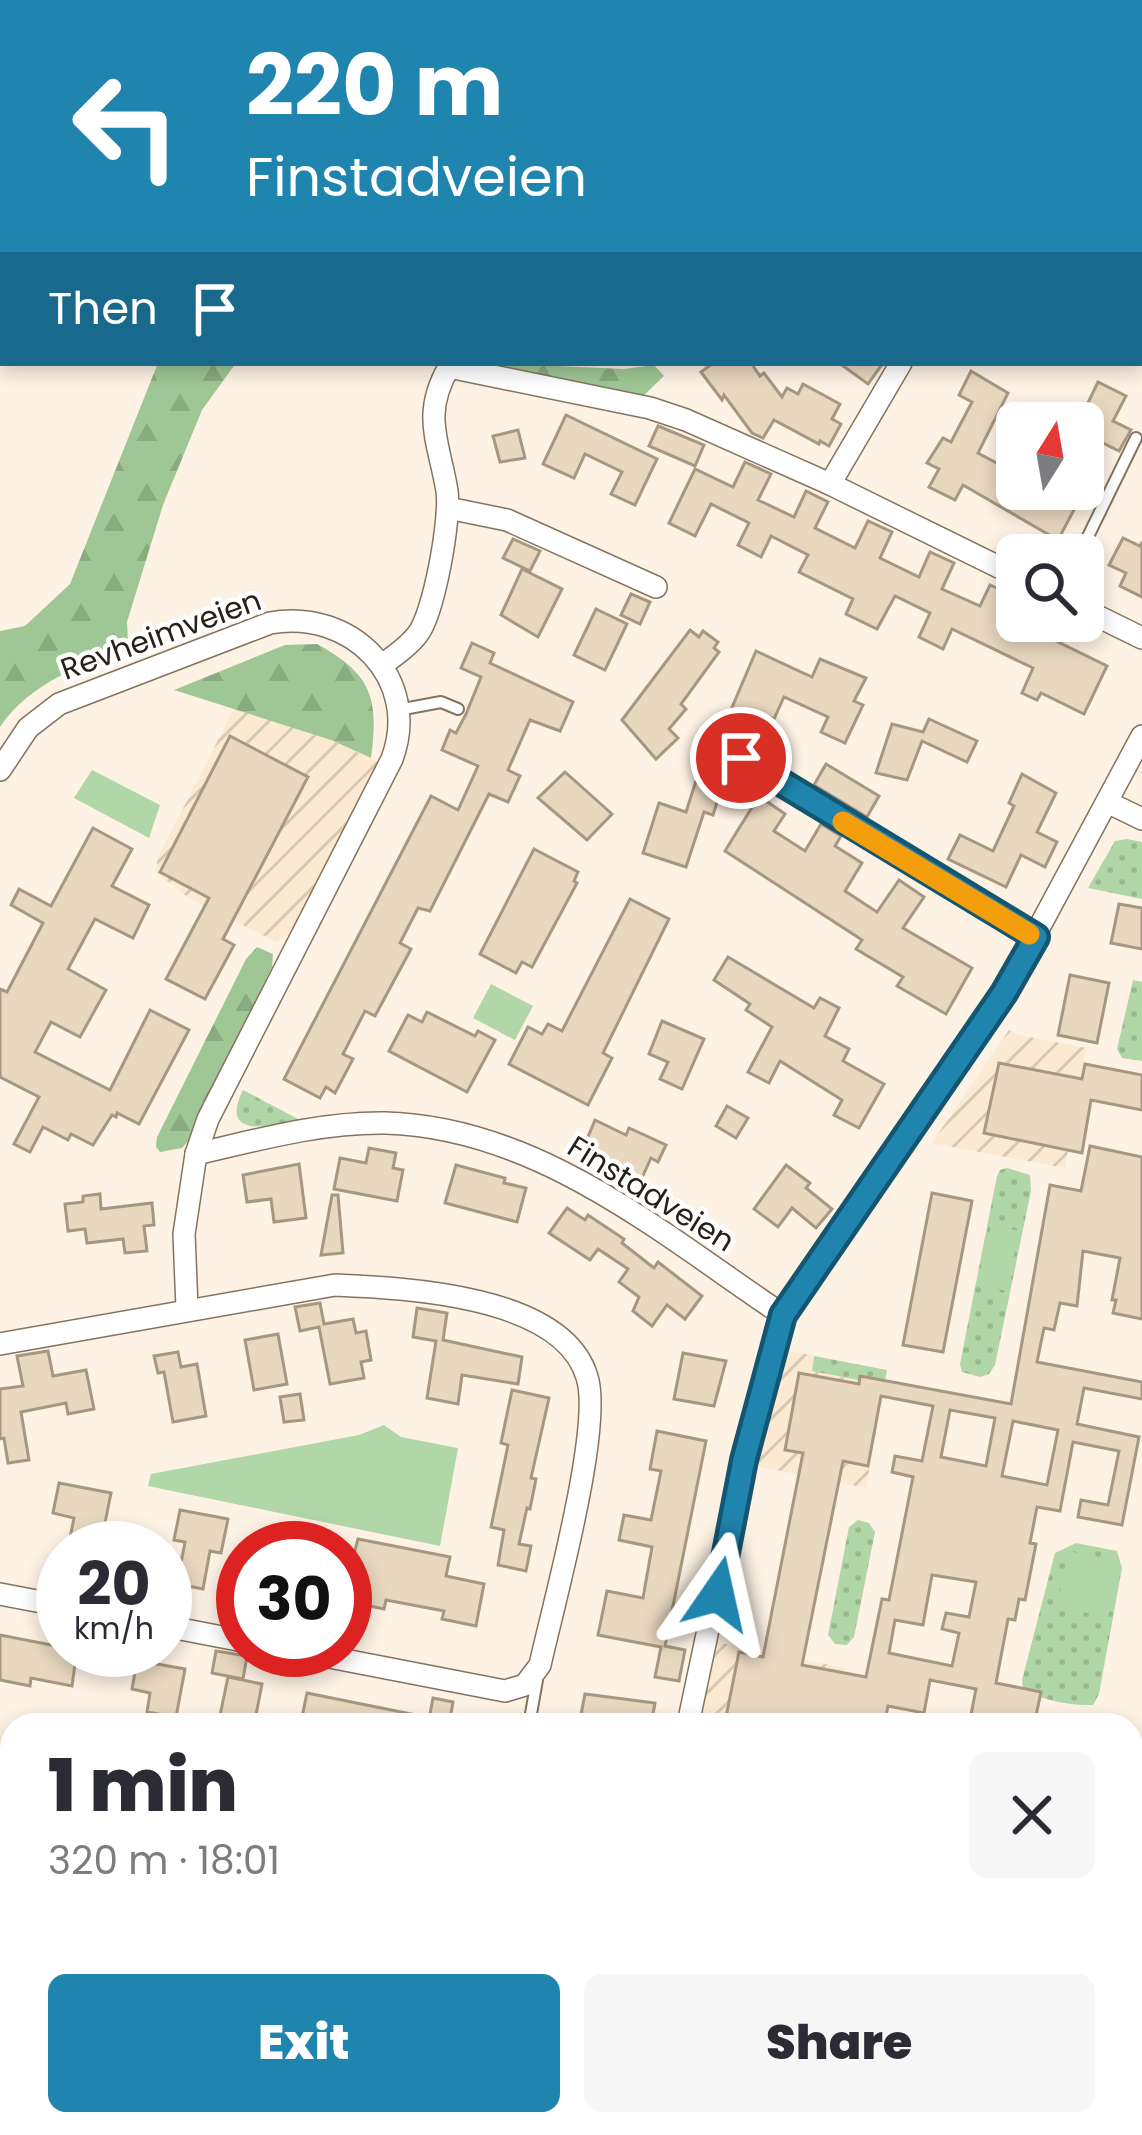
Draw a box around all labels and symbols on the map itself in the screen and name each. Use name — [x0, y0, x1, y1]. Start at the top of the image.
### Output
north arrow — [996, 402, 1104, 510]
street label: Revheimveien — [55, 578, 267, 691]
pin — [690, 707, 792, 809]
street label: Finstadveien — [560, 1125, 743, 1262]
speed limit sign: 30 — [216, 1521, 372, 1677]
position arrow — [655, 1531, 781, 1657]

